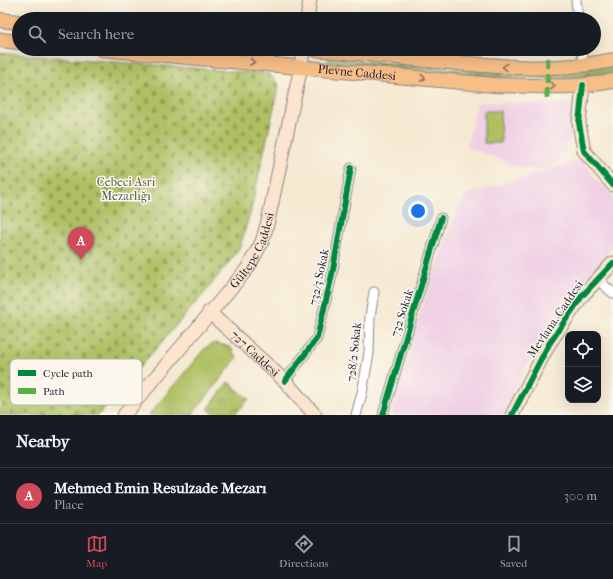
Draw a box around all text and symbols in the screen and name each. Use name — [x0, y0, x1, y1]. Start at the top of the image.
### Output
search box — [12, 12, 601, 56]
icon: search — [26, 23, 48, 45]
text: Search here — [58, 25, 134, 43]
one-way arrow — [249, 58, 255, 67]
street label: Plevne Caddesi — [317, 62, 397, 83]
one-way arrow — [502, 62, 508, 71]
one-way arrow — [420, 73, 426, 82]
one-way arrow — [550, 82, 556, 90]
park label: Cebeci Asri Mezarlığı — [97, 175, 156, 203]
your location — [408, 201, 428, 221]
street label: Gültepe Caddesi — [227, 211, 277, 291]
pin: A — [68, 227, 94, 260]
street label: 732/3 Sokak — [306, 247, 332, 307]
street label: Mevlana. Caddesi — [524, 278, 586, 360]
street label: 732 Sokak — [388, 287, 417, 339]
street label: 728/2 Sokak — [344, 321, 364, 382]
street label: 727 Caddesi — [228, 328, 283, 380]
map controls — [565, 331, 601, 403]
button: locate — [565, 331, 601, 367]
legend — [10, 359, 142, 405]
text: Cycle path — [43, 367, 94, 380]
button: layers — [565, 367, 601, 403]
text: Path — [43, 385, 66, 398]
text: Nearby — [16, 431, 70, 451]
text: Mehmed Emin Resulzade Mezarı — [54, 479, 267, 497]
text: A — [25, 488, 33, 503]
text: 300 m — [564, 488, 597, 503]
text: Place — [54, 497, 84, 512]
tab: Map — [86, 533, 108, 570]
tab: Directions — [279, 533, 329, 570]
tab: Saved — [500, 533, 527, 570]

